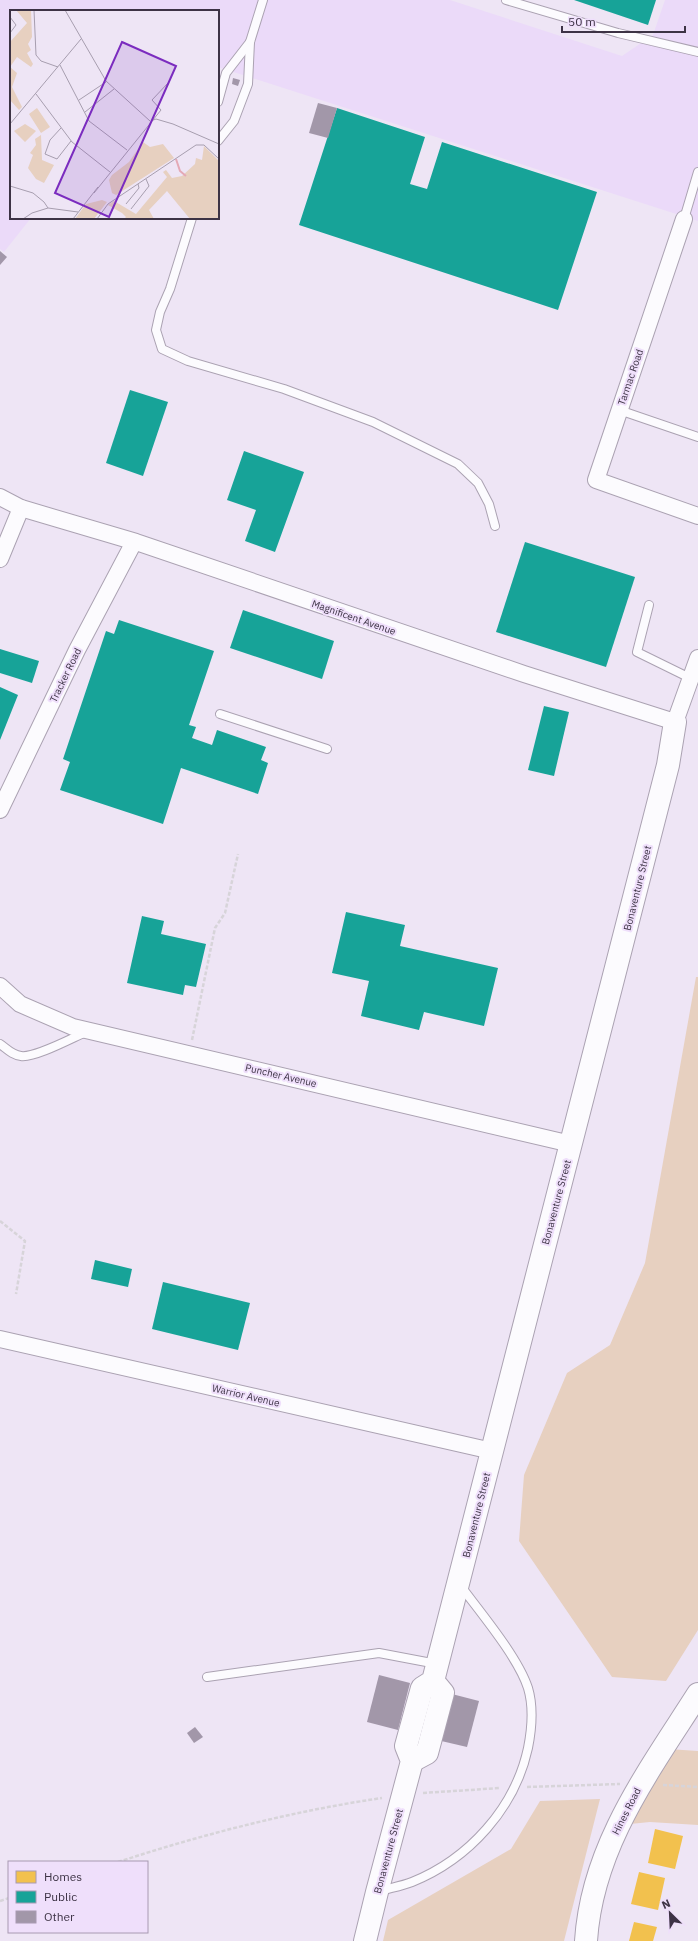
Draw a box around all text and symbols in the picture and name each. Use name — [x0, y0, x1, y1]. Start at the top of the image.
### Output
scale bar — [562, 8, 685, 34]
inset map — [10, 10, 219, 219]
text: 50 m — [568, 14, 596, 29]
street label: Tarmac Road — [615, 347, 646, 407]
street label: Magnificent Avenue — [310, 597, 398, 638]
street label: Tracker Road — [47, 646, 84, 705]
street label: Bonaventure Street — [621, 844, 654, 932]
street label: Puncher Avenue — [244, 1061, 318, 1090]
street label: Bonaventure Street — [539, 1158, 574, 1246]
street label: Warrior Avenue — [211, 1381, 281, 1410]
street label: Bonaventure Street — [460, 1471, 493, 1559]
street label: Hines Road — [609, 1786, 644, 1837]
street label: Bonaventure Street — [371, 1807, 406, 1895]
legend — [8, 1861, 148, 1933]
text: Homes — [44, 1869, 82, 1884]
text: Public — [44, 1889, 77, 1904]
north arrow — [650, 1893, 690, 1933]
text: N — [659, 1896, 672, 1912]
text: Other — [44, 1909, 75, 1924]

